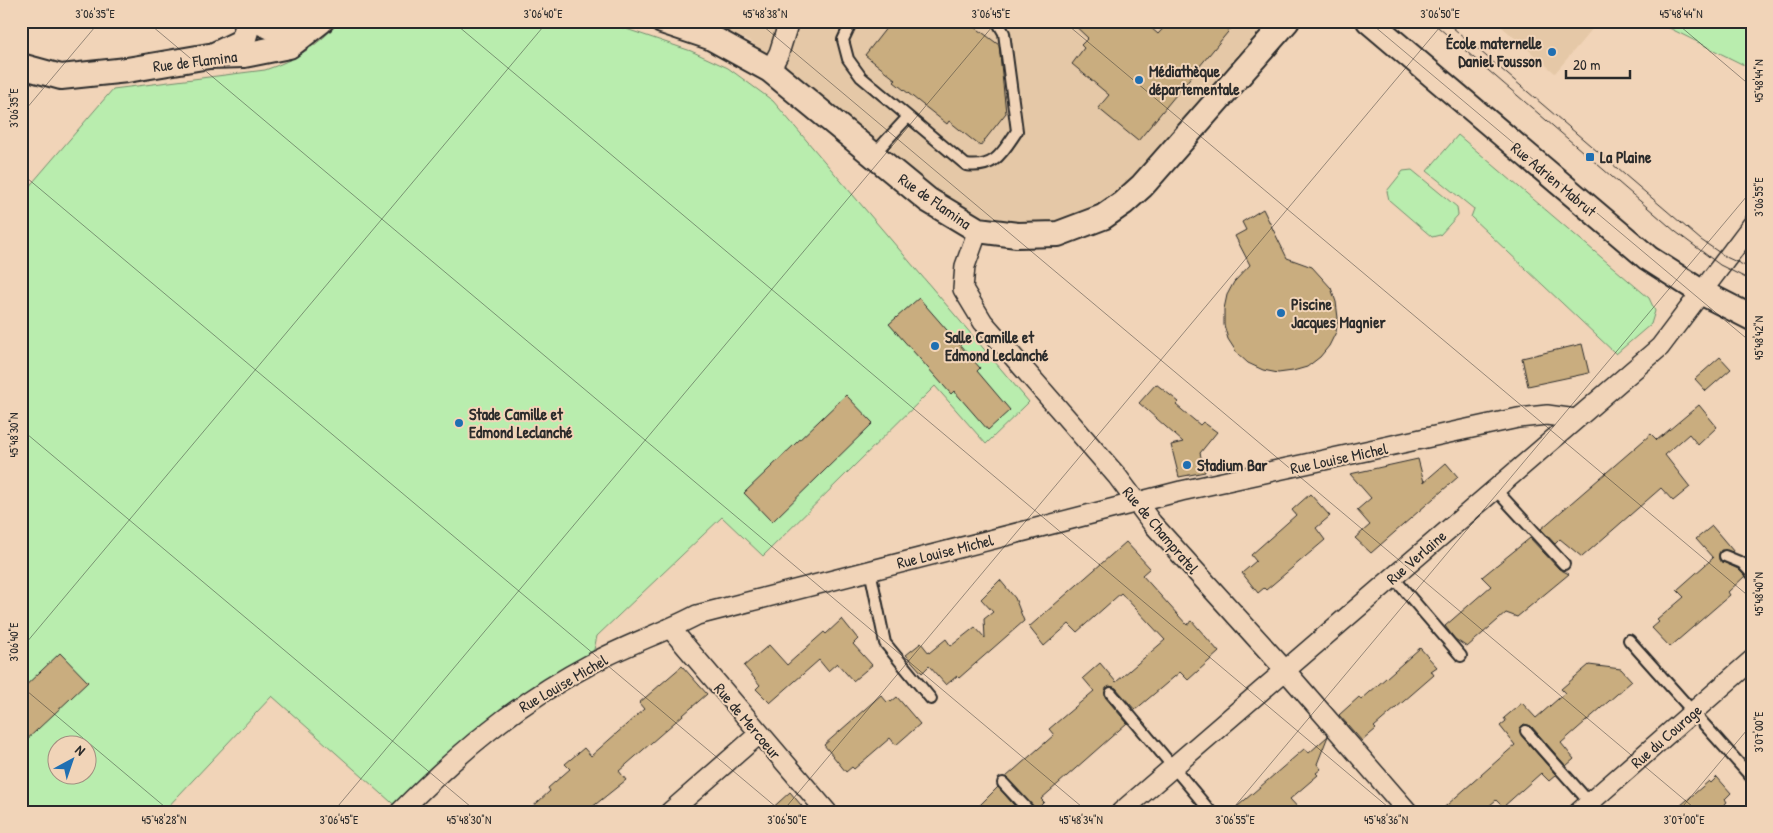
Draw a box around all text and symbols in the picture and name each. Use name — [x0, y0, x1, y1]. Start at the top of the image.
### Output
text: 3°06'35"E — [75, 5, 116, 22]
text: 3°06'40"E — [523, 5, 563, 22]
text: 45°48'38"N — [743, 5, 787, 22]
text: 3°06'45"E — [972, 5, 1011, 22]
text: 3°06'50"E — [1420, 5, 1461, 22]
text: 45°48'44"N — [1659, 5, 1703, 22]
place label: École maternelle Daniel Fousson — [1446, 32, 1543, 72]
street label: Rue de Flamina — [152, 45, 238, 77]
marker: École maternelle Daniel Fousson — [1546, 46, 1558, 58]
scale bar — [1566, 48, 1629, 80]
text: 20 m — [1573, 54, 1600, 75]
text: 45°48'44"N — [1750, 59, 1767, 103]
place label: Médiathèque départementale — [1149, 60, 1240, 101]
marker: Médiathèque départementale — [1133, 74, 1145, 86]
text: 3°06'35"E — [5, 87, 22, 128]
street label: Rue Adrien Mabrut — [1507, 137, 1602, 222]
place label: La Plaine — [1600, 146, 1652, 168]
marker: La Plaine — [1584, 151, 1596, 163]
street label: Rue de Flamina — [894, 168, 976, 234]
text: 3°06'55"E — [1750, 177, 1767, 217]
place label: Piscine Jacques Magnier — [1291, 293, 1387, 334]
marker: Piscine Jacques Magnier — [1275, 307, 1287, 319]
text: 45°48'42"N — [1750, 316, 1767, 360]
place label: Salle Camille et Edmond Leclanché — [945, 326, 1049, 366]
marker: Salle Camille et Edmond Leclanché — [929, 340, 941, 352]
place label: Stade Camille et Edmond Leclanché — [469, 403, 573, 443]
text: 45°48'30"N — [5, 413, 22, 457]
marker: Stade Camille et Edmond Leclanché — [453, 417, 465, 429]
street label: Rue Louise Michel — [1288, 437, 1390, 479]
place label: Stadium Bar — [1197, 454, 1268, 476]
marker: Stadium Bar — [1181, 459, 1193, 471]
street label: Rue de Champratel — [1118, 482, 1205, 579]
street label: Rue Verlaine — [1381, 524, 1451, 589]
street label: Rue Louise Michel — [894, 528, 996, 574]
text: 45°48'40"N — [1750, 572, 1767, 616]
text: 3°06'40"E — [5, 622, 22, 662]
street label: Rue Louise Michel — [515, 648, 612, 717]
street label: Rue de Mercoeur — [709, 678, 787, 764]
street label: Rue du Courage — [1626, 699, 1707, 773]
text: 3°07'00"E — [1750, 711, 1767, 753]
north arrow — [48, 736, 98, 786]
text: N — [72, 740, 90, 760]
text: 45°48'28"N — [142, 811, 186, 828]
text: 3°06'45"E — [320, 811, 359, 828]
text: 45°48'30"N — [447, 811, 491, 828]
text: 3°06'50"E — [767, 811, 808, 828]
text: 45°48'34"N — [1059, 811, 1103, 828]
text: 3°06'55"E — [1215, 811, 1255, 828]
text: 45°48'36"N — [1364, 811, 1408, 828]
text: 3°07'00"E — [1663, 811, 1705, 828]

